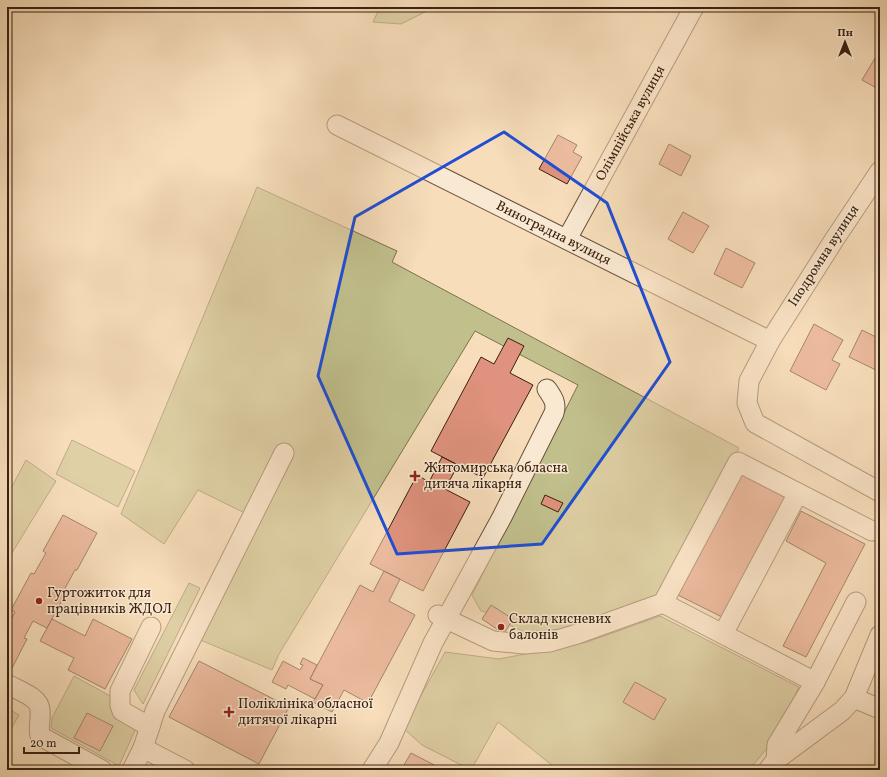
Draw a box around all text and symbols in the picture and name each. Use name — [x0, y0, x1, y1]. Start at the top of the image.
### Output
north arrow — [825, 22, 865, 62]
text: Пн — [837, 26, 853, 41]
street label: Олімпійська вулиця — [591, 62, 670, 184]
street label: Виноградна вулиця — [493, 196, 614, 270]
street label: Іподромна вулиця — [784, 202, 864, 310]
place label: Житомирська обласна дитяча лікарня — [424, 459, 568, 494]
marker: Житомирська обласна дитяча лікарня — [409, 470, 421, 482]
place label: Гуртожиток для працiвникiв ЖДОЛ — [47, 584, 172, 619]
marker: Гуртожиток для працiвникiв ЖДОЛ — [34, 596, 44, 606]
place label: Склад кисневих балонів — [509, 610, 611, 645]
marker: Склад кисневих балонів — [496, 622, 506, 632]
place label: Поліклініка обласної дитячої лікарні — [238, 695, 373, 730]
marker: Поліклініка обласної дитячої лікарні — [223, 706, 235, 718]
scale bar — [24, 729, 79, 755]
text: 20 m — [30, 736, 57, 752]

